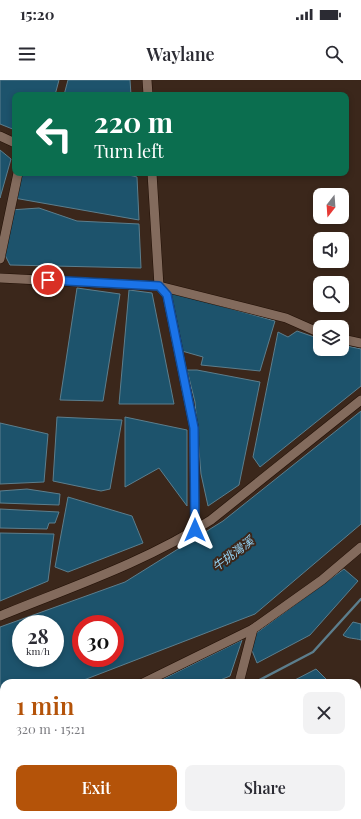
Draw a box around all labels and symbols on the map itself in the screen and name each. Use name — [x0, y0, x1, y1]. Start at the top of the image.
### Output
north arrow — [313, 188, 349, 224]
pin — [31, 263, 65, 297]
position arrow — [174, 509, 216, 551]
water label: 牛挑灣溪 — [208, 531, 258, 574]
speed limit sign: 30 — [72, 615, 124, 667]

